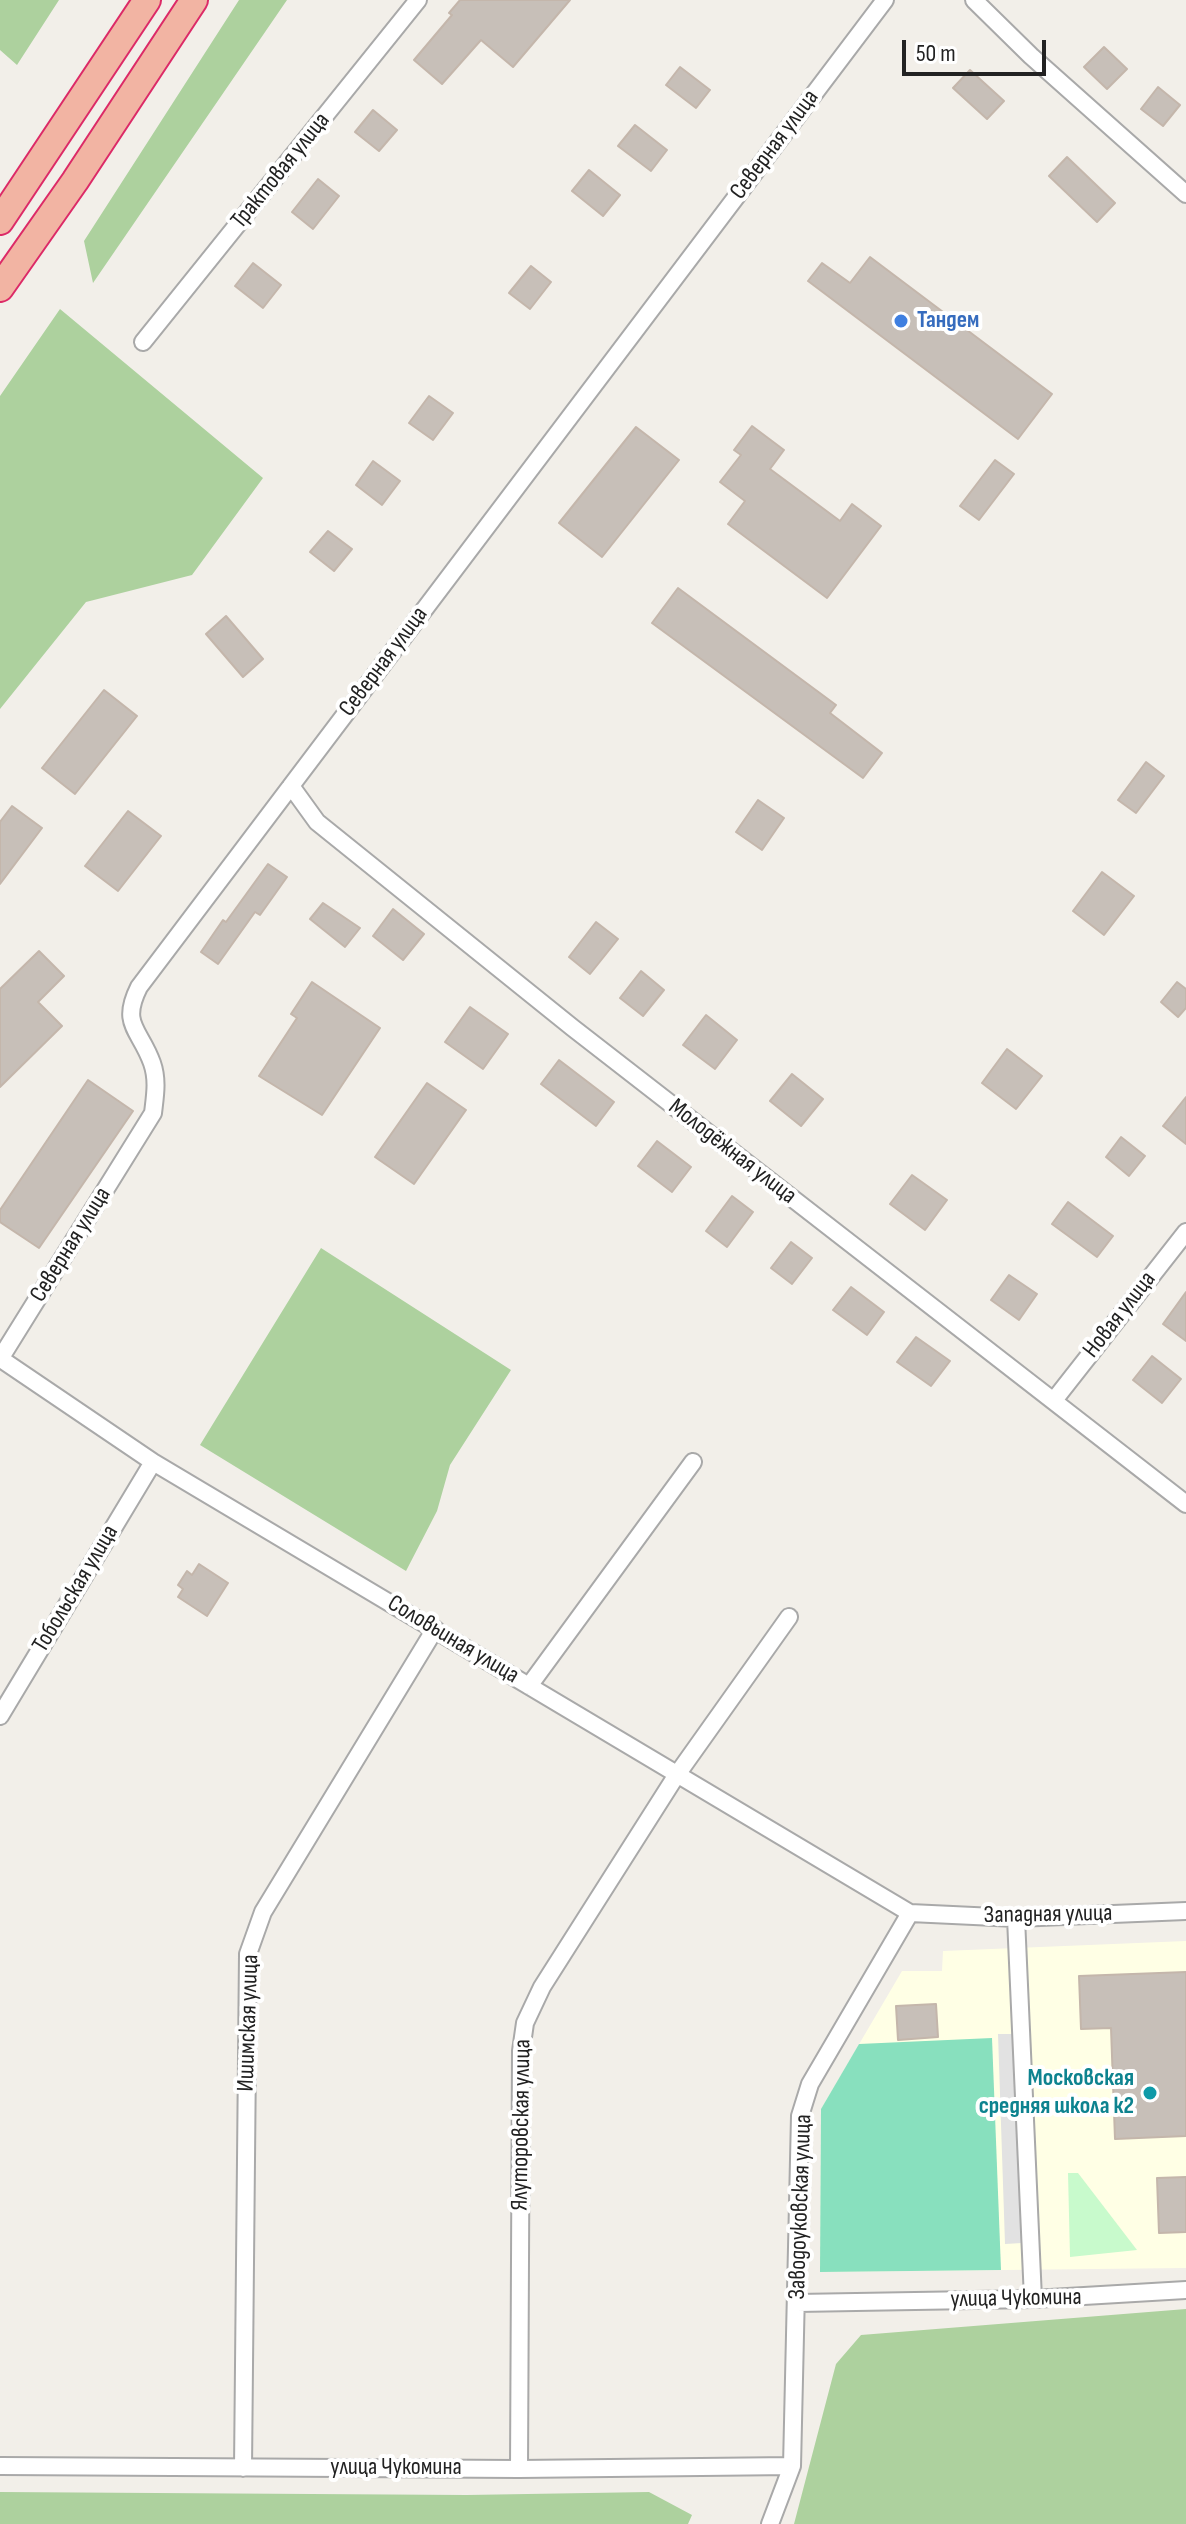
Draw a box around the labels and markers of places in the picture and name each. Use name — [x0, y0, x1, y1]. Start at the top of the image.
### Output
place label: Тандем — [917, 307, 979, 335]
marker: Тандем — [892, 312, 910, 330]
place label: Московская средняя школа к2 — [979, 2065, 1134, 2121]
marker: Московская средняя школа к2 — [1141, 2084, 1159, 2102]

